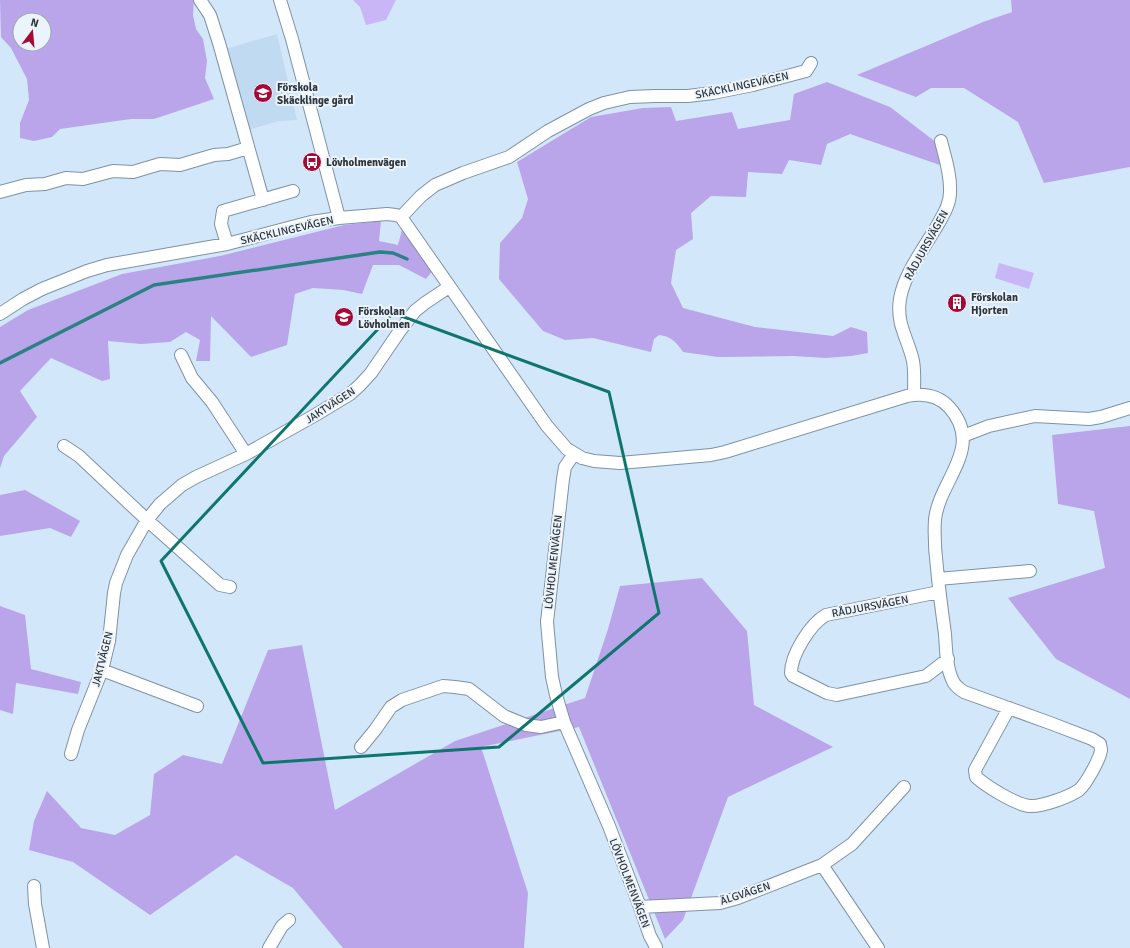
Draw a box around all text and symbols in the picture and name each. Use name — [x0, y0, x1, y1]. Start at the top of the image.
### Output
north arrow — [12, 12, 52, 52]
text: N — [29, 16, 40, 30]
street label: SKÄCKLINGEVÄGEN — [694, 68, 790, 102]
place label: Förskola Skäcklinge gård — [277, 81, 353, 107]
school or university icon: Förskola Skäcklinge gård — [252, 82, 274, 104]
bus stop icon: Lövholmenvägen — [301, 151, 323, 173]
place label: Lövholmenvägen — [326, 156, 406, 169]
street label: RÅDJURSVÄGEN — [901, 207, 951, 283]
street label: SKÄCKLINGEVÄGEN — [239, 212, 335, 248]
place label: Förskolan Hjorten — [971, 291, 1018, 317]
building icon: Förskolan Hjorten — [946, 292, 968, 314]
place label: Förskolan Lövholmen — [358, 305, 410, 331]
school or university icon: Förskolan Lövholmen — [333, 306, 355, 328]
street label: JAKTVÄGEN — [302, 384, 358, 426]
street label: LÖVHOLMENVÄGEN — [541, 514, 565, 610]
street label: RÅDJURSVÄGEN — [830, 592, 910, 620]
street label: JAKTVÄGEN — [88, 630, 116, 688]
street label: LÖVHOLMENVÄGEN — [606, 836, 654, 930]
street label: ÄLGVÄGEN — [718, 878, 772, 908]

